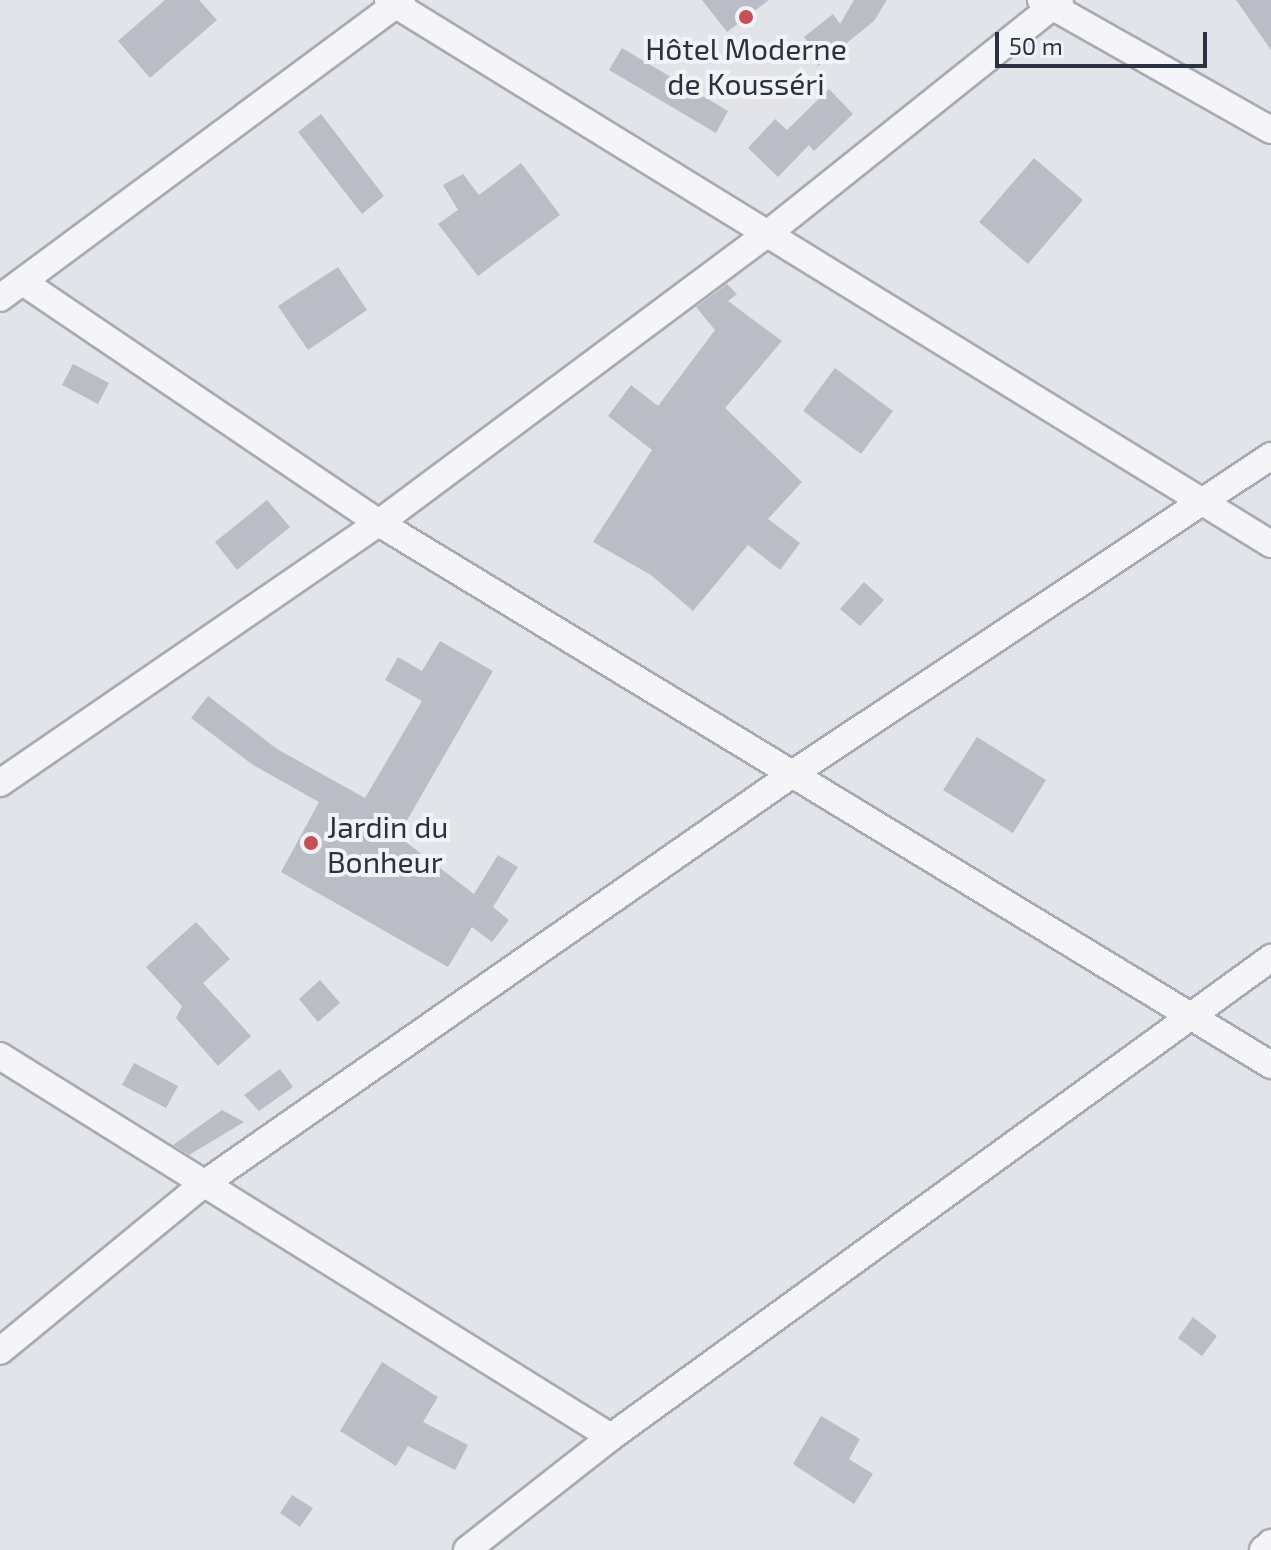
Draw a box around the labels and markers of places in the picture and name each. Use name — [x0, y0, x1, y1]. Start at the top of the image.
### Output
marker: Hôtel Moderne de Kousséri — [737, 8, 755, 26]
place label: Hôtel Moderne de Kousséri — [645, 30, 847, 100]
place label: Jardin du Bonheur — [327, 808, 448, 878]
marker: Jardin du Bonheur — [302, 834, 320, 852]

